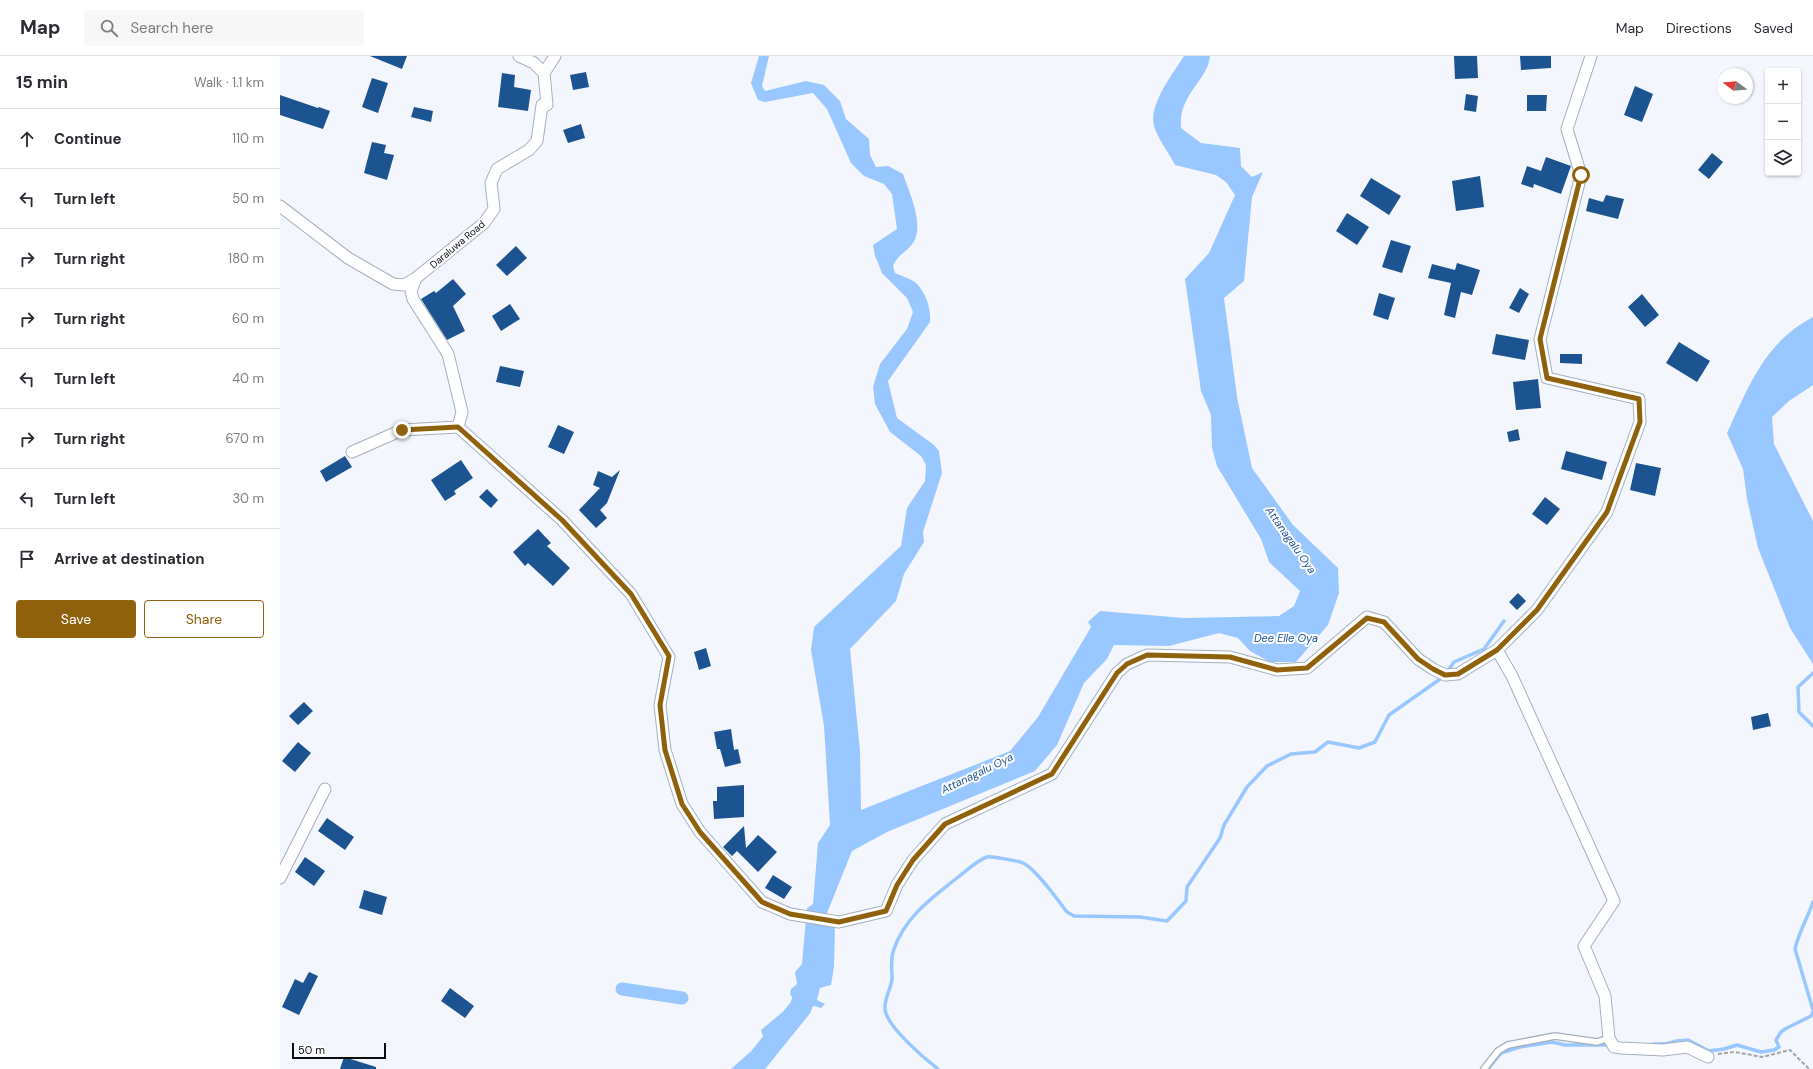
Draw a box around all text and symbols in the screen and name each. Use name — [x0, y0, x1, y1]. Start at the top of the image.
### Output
search box — [84, 10, 364, 46]
text: Map — [20, 15, 60, 40]
icon: search — [98, 17, 120, 39]
text: Search here — [130, 18, 213, 38]
text: Map — [1616, 19, 1644, 37]
text: Directions — [1666, 19, 1732, 37]
text: Saved — [1754, 19, 1793, 37]
north arrow — [1717, 68, 1753, 104]
map controls — [1765, 68, 1801, 176]
button: + — [1765, 68, 1801, 104]
text: 15 min — [16, 71, 68, 93]
text: Walk · 1.1 km — [194, 74, 264, 91]
button: − — [1765, 104, 1801, 140]
icon: ahead — [16, 128, 38, 150]
text: Continue — [54, 129, 122, 149]
text: 110 m — [232, 130, 264, 147]
button: layers — [1765, 140, 1801, 176]
route start — [1572, 166, 1590, 184]
icon: left — [16, 188, 38, 210]
text: Turn left — [54, 189, 115, 209]
text: 50 m — [232, 190, 264, 207]
street label: Daraluwa Road — [427, 217, 488, 271]
icon: right — [16, 248, 38, 270]
text: Turn right — [54, 249, 125, 269]
text: 180 m — [228, 250, 264, 267]
icon: right — [16, 308, 38, 330]
text: Turn right — [54, 309, 125, 329]
text: 60 m — [232, 310, 264, 327]
icon: left — [16, 368, 38, 390]
text: Turn left — [54, 369, 115, 389]
text: 40 m — [232, 370, 264, 387]
route end — [393, 421, 411, 439]
icon: right — [16, 428, 38, 450]
text: Turn right — [54, 429, 125, 449]
text: 670 m — [225, 430, 264, 447]
icon: left — [16, 488, 38, 510]
text: Turn left — [54, 489, 115, 509]
text: 30 m — [232, 490, 264, 507]
water label: Attanagalu Oya — [1262, 503, 1319, 576]
icon: arrive — [16, 548, 38, 570]
text: Arrive at destination — [54, 549, 205, 569]
button: Save — [16, 600, 136, 638]
button: Share — [144, 600, 264, 638]
water label: Dee Elle Oya — [1254, 631, 1318, 645]
water label: Attanagalu Oya — [938, 749, 1015, 797]
scale bar — [292, 1041, 386, 1060]
text: 50 m — [298, 1043, 325, 1057]

